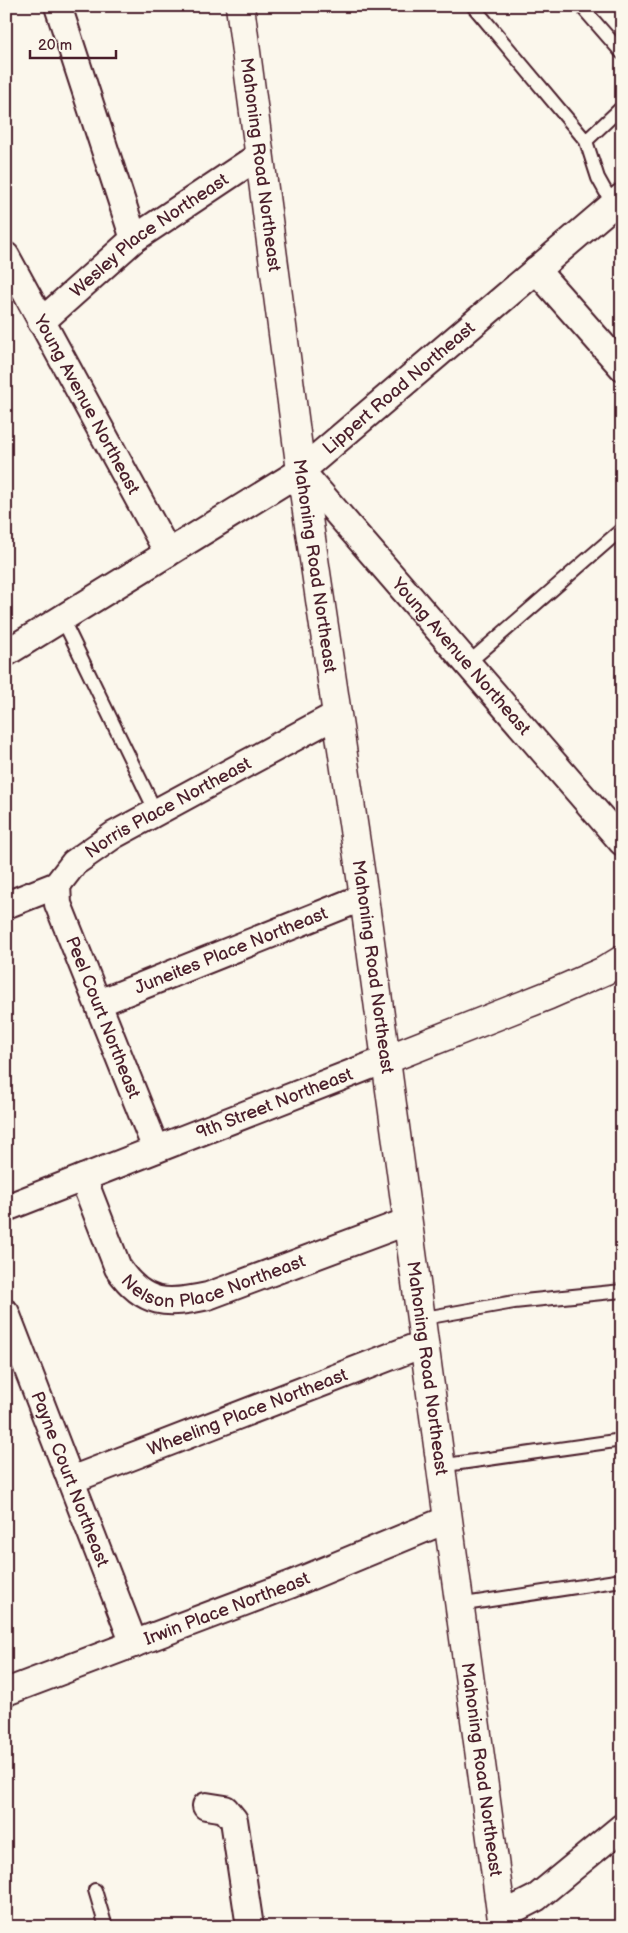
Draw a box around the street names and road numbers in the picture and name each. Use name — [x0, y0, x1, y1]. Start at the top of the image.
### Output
street label: Mahoning Road Northeast — [236, 56, 285, 273]
street label: Wesley Place Northeast — [66, 169, 233, 302]
street label: Young Avenue Northeast — [29, 310, 144, 498]
street label: Lippert Road Northeast — [319, 317, 480, 459]
street label: Mahoning Road Northeast — [289, 458, 341, 675]
street label: Young Avenue Northeast — [387, 573, 535, 740]
street label: Norris Place Northeast — [81, 753, 255, 863]
street label: Mahoning Road Northeast — [348, 859, 398, 1075]
street label: Juneites Place Northeast — [132, 903, 331, 999]
street label: Peel Court Northeast — [61, 934, 145, 1102]
street label: 9th Street Northeast — [193, 1064, 356, 1144]
street label: Nelson Place Northeast — [117, 1250, 309, 1312]
street label: Mahoning Road Northeast — [402, 1260, 452, 1477]
street label: Wheeling Place Northeast — [145, 1364, 351, 1460]
street label: Payne Court Northeast — [26, 1389, 113, 1570]
street label: Irwin Place Northeast — [141, 1568, 313, 1650]
street label: Mahoning Road Northeast — [456, 1661, 506, 1878]

